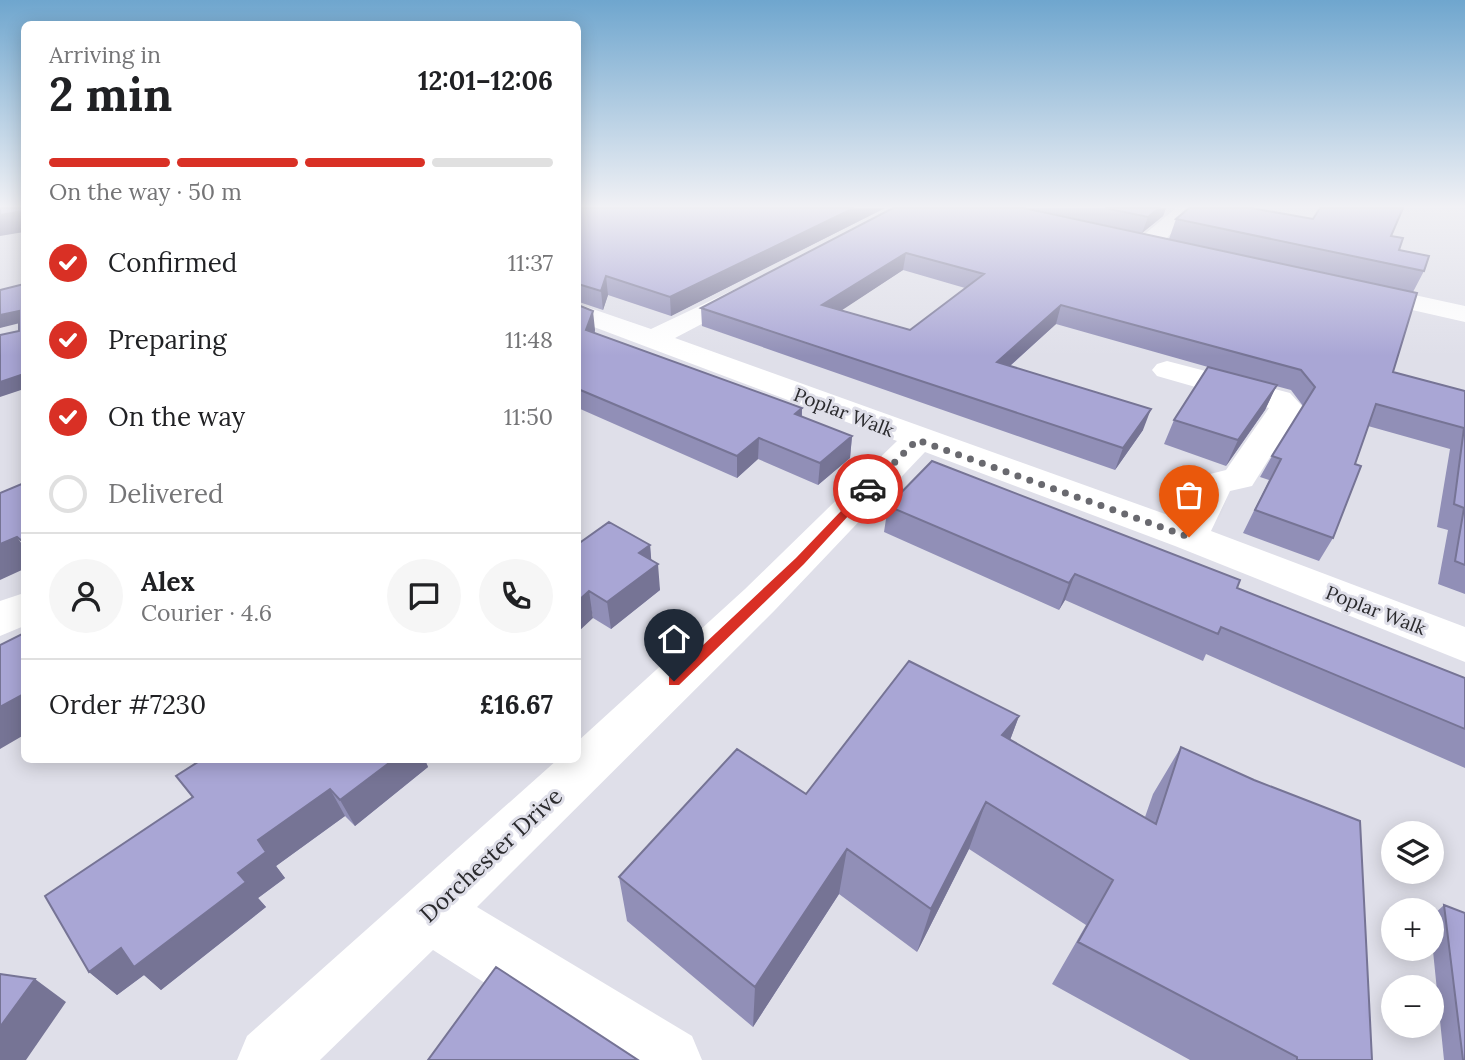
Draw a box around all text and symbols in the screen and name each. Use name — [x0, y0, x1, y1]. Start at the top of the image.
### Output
text: Arriving in — [49, 40, 161, 69]
text: 12:01–12:06 — [418, 64, 553, 97]
text: 2 min — [49, 65, 172, 124]
text: On the way · 50 m — [49, 177, 242, 206]
icon: check — [49, 244, 87, 282]
text: Confirmed — [108, 246, 237, 279]
text: 11:37 — [508, 248, 553, 277]
icon: check — [49, 321, 87, 359]
text: Preparing — [108, 323, 227, 356]
text: 11:48 — [505, 325, 553, 354]
street label: Poplar Walk — [791, 382, 898, 442]
icon: check — [49, 398, 87, 436]
text: On the way — [108, 400, 245, 433]
text: 11:50 — [504, 402, 553, 431]
courier — [833, 454, 903, 524]
pin — [1159, 465, 1219, 537]
icon: car — [849, 470, 887, 508]
icon: bag — [1170, 476, 1208, 514]
text: Delivered — [108, 477, 224, 510]
button: person — [49, 559, 123, 633]
button: chat — [387, 559, 461, 633]
button: phone — [479, 559, 553, 633]
text: Alex — [141, 565, 195, 598]
street label: Poplar Walk — [1323, 580, 1430, 640]
text: Courier · 4.6 — [141, 598, 272, 627]
pin — [644, 609, 704, 681]
icon: home — [655, 620, 693, 658]
text: Order #7230 — [49, 688, 206, 721]
text: £16.67 — [479, 688, 553, 721]
street label: Dorchester Drive — [413, 781, 568, 928]
map controls — [1381, 821, 1444, 1038]
button: layers — [1381, 821, 1444, 884]
button: + — [1381, 898, 1444, 961]
button: − — [1381, 975, 1444, 1038]

